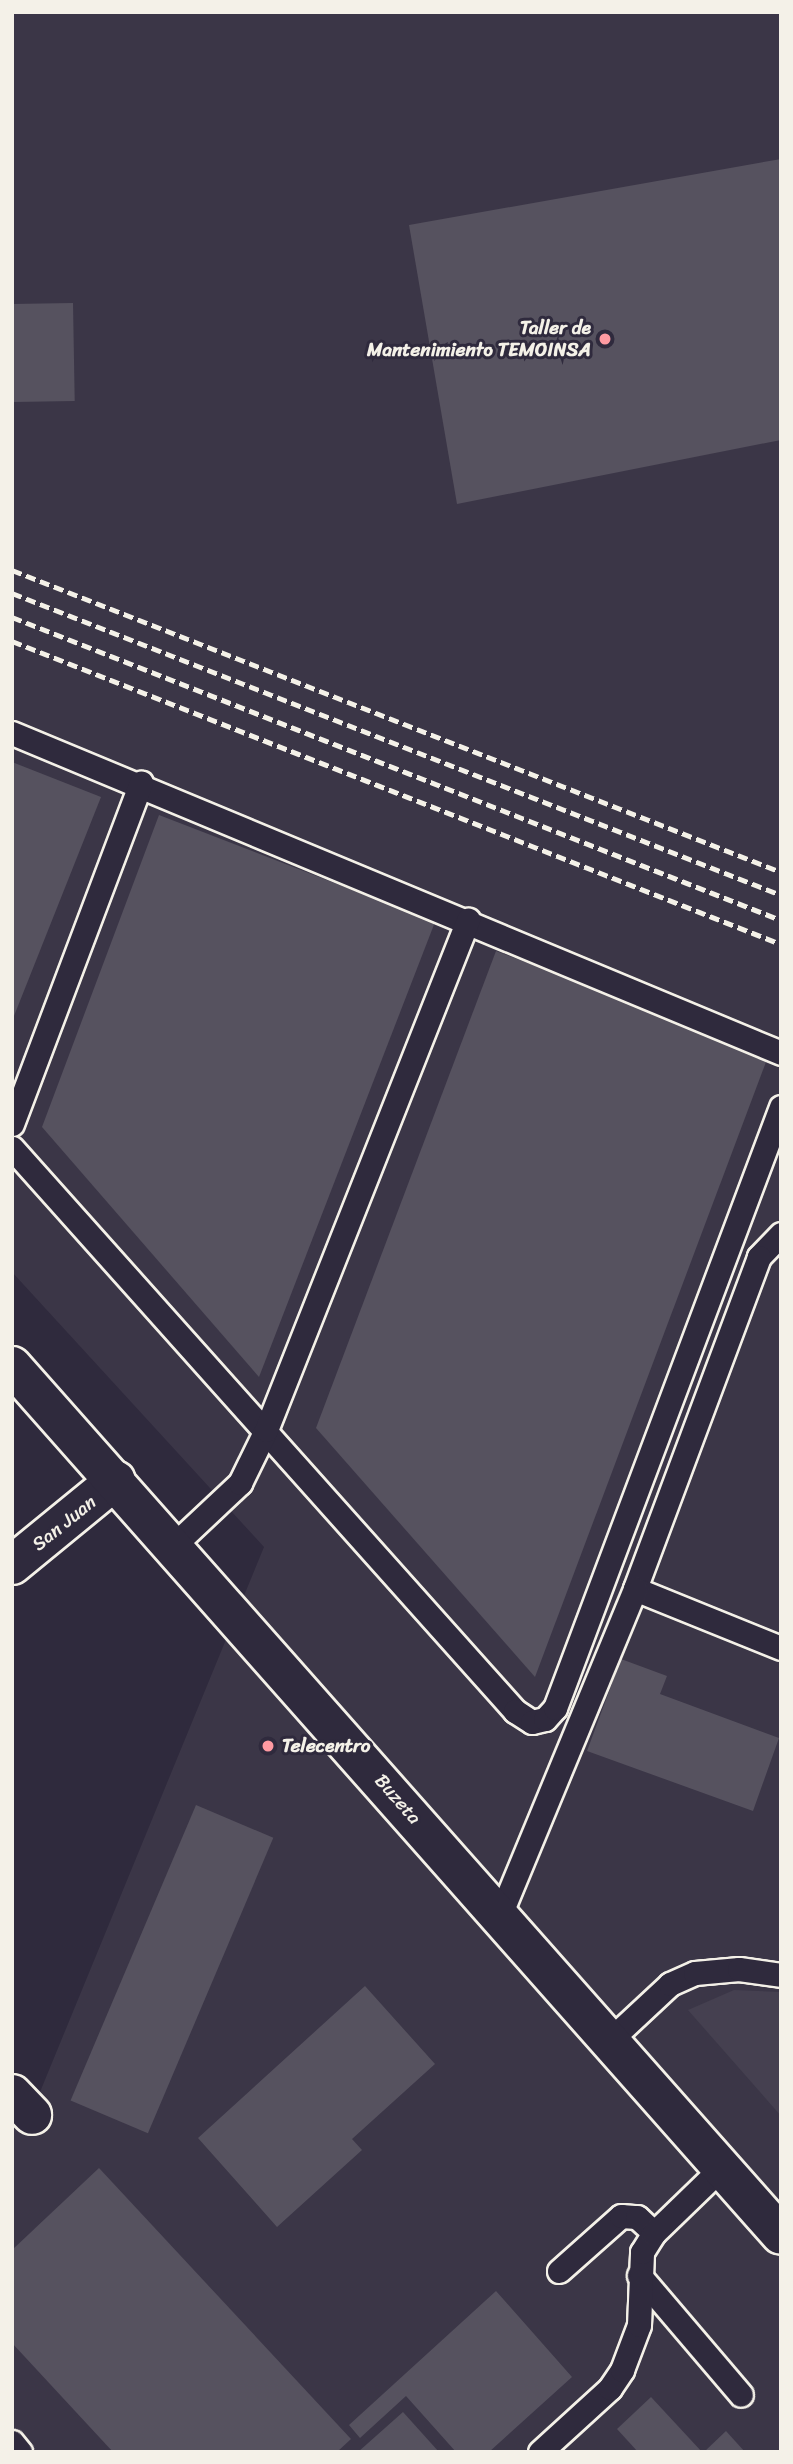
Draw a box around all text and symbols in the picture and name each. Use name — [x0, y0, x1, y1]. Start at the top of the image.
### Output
place label: Taller de Mantenimiento TEMOINSA — [367, 317, 591, 361]
marker: Taller de Mantenimiento TEMOINSA — [597, 331, 613, 347]
street label: San Juan — [27, 1490, 101, 1556]
place label: Telecentro — [282, 1735, 371, 1757]
marker: Telecentro — [260, 1738, 276, 1754]
street label: Buzeta — [370, 1769, 426, 1829]

